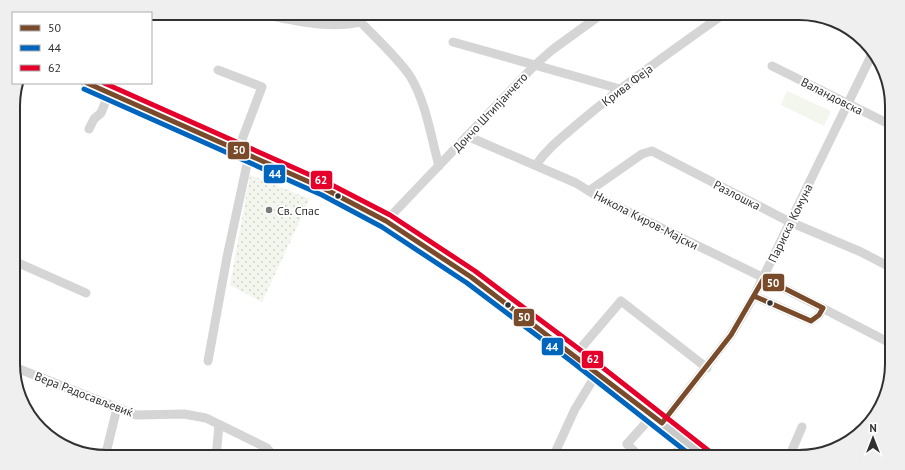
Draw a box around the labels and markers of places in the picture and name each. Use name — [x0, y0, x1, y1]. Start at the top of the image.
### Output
unlabelled marker — [333, 191, 343, 201]
place label: Св. Спас — [277, 203, 320, 218]
marker: Св. Спас — [264, 205, 274, 215]
unlabelled marker — [765, 298, 775, 308]
unlabelled marker — [503, 300, 513, 310]

